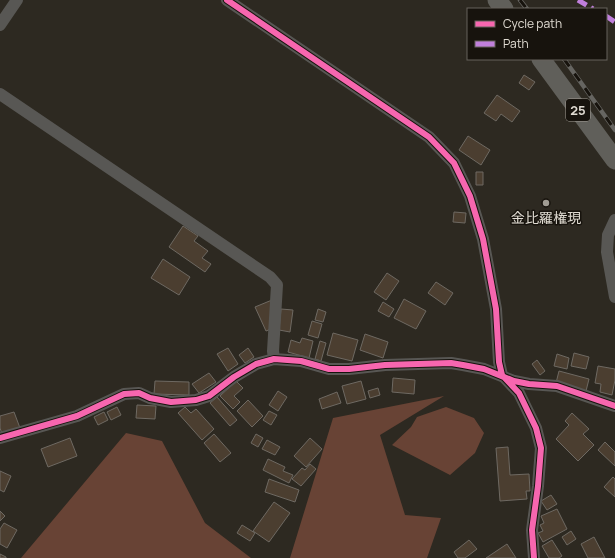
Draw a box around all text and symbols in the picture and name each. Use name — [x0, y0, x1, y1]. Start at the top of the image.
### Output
legend — [467, 8, 607, 60]
text: Cycle path — [503, 15, 562, 32]
text: Path — [503, 35, 529, 52]
road number: 25 — [566, 99, 590, 121]
marker: 金比羅権現 — [541, 198, 551, 208]
place label: 金比羅権現 — [511, 208, 581, 227]

